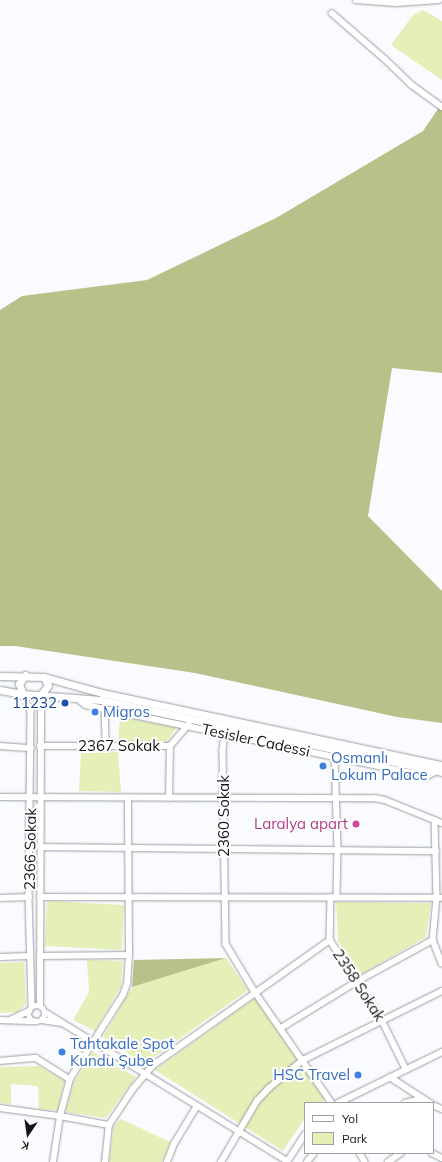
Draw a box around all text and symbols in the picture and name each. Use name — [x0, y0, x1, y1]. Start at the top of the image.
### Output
place label: 11232 — [12, 694, 57, 712]
marker: 11232 — [60, 698, 70, 708]
place label: Migros — [103, 703, 150, 721]
marker: Migros — [90, 707, 100, 717]
street label: Tesisler Cadessi — [200, 720, 312, 760]
street label: 2367 Sokak — [78, 737, 160, 755]
place label: Osmanlı Lokum Palace — [331, 748, 428, 783]
marker: Osmanlı Lokum Palace — [318, 761, 328, 771]
street label: 2360 Sokak — [215, 775, 233, 857]
street label: 2366 Sokak — [20, 808, 40, 890]
place label: Laralya apart — [254, 815, 348, 833]
marker: Laralya apart — [351, 819, 361, 829]
street label: 2358 Sokak — [329, 946, 389, 1024]
place label: Tahtakale Spot Kundu Şube — [70, 1034, 174, 1069]
marker: Tahtakale Spot Kundu Şube — [57, 1047, 67, 1057]
place label: HSC Travel — [273, 1066, 350, 1084]
marker: HSC Travel — [353, 1070, 363, 1080]
legend — [304, 1102, 434, 1154]
text: Yol — [342, 1111, 358, 1126]
north arrow — [8, 1114, 48, 1154]
text: Park — [342, 1131, 367, 1146]
text: K — [20, 1138, 30, 1153]

